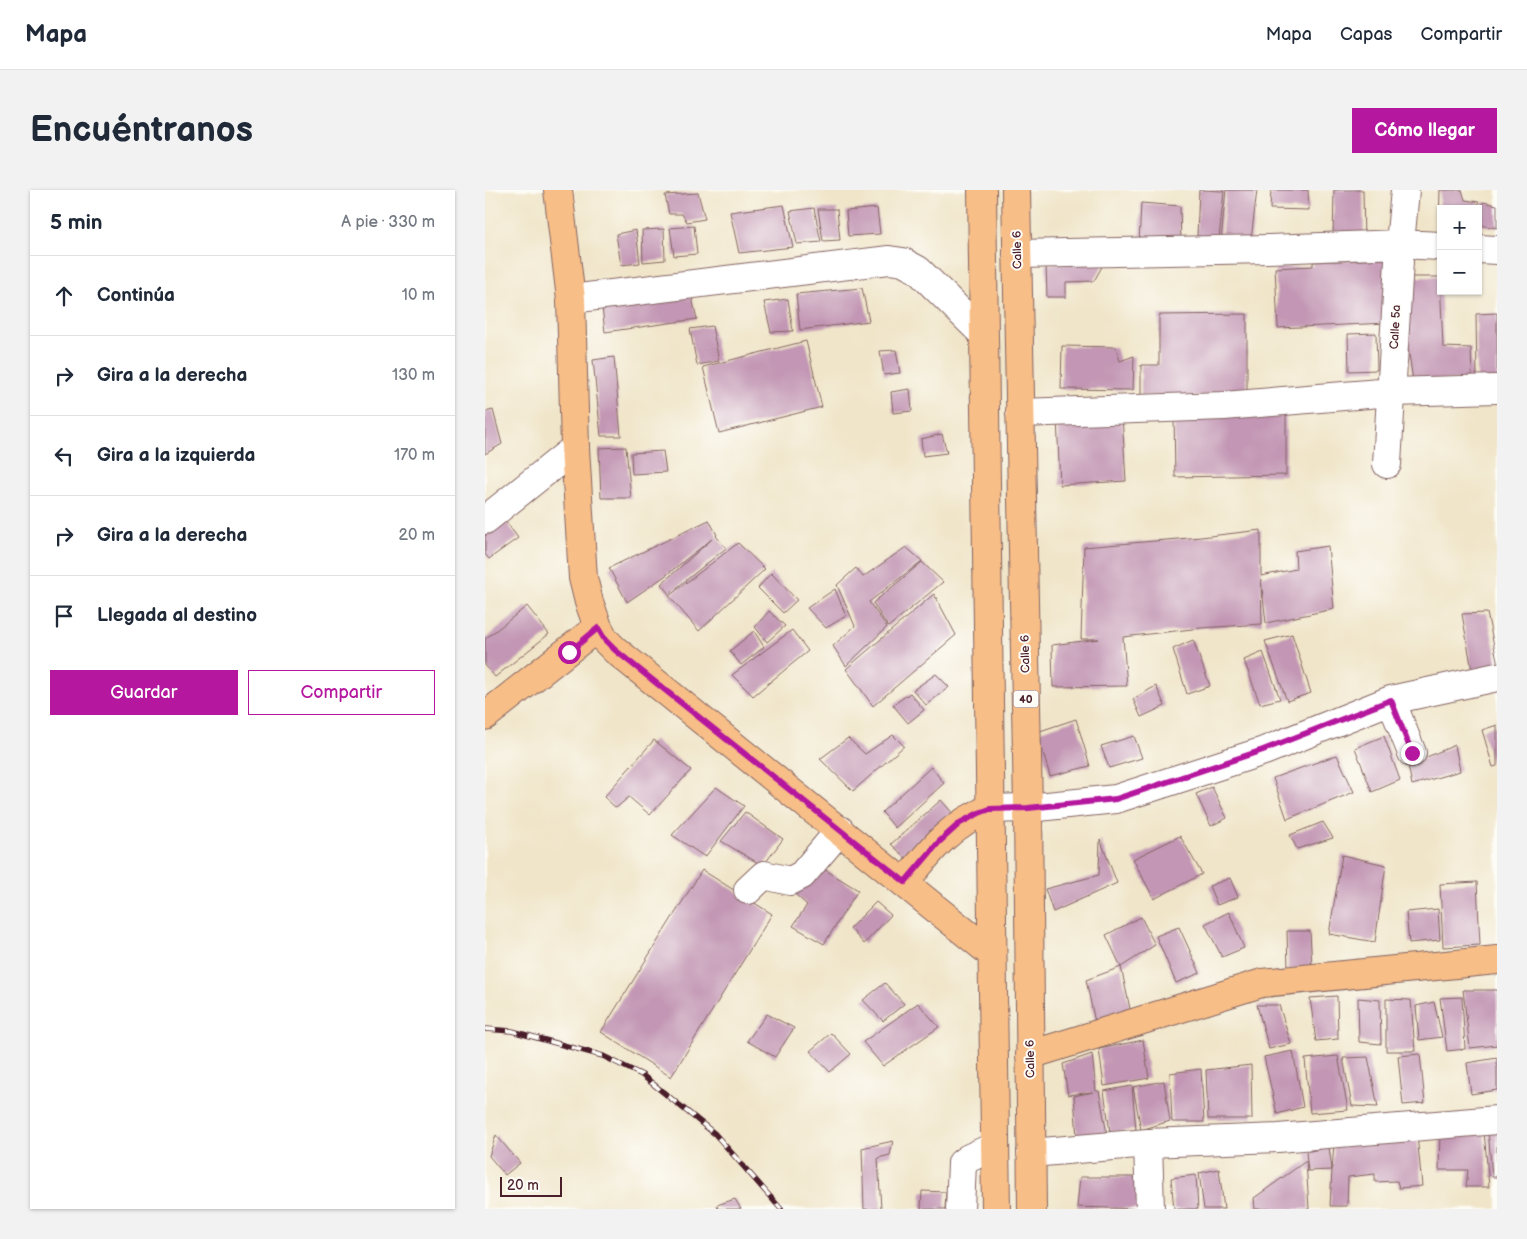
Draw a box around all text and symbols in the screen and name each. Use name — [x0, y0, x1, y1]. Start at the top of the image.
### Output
text: Mapa — [25, 20, 87, 49]
text: Mapa — [1266, 24, 1312, 45]
text: Capas — [1340, 24, 1393, 45]
text: Compartir — [1421, 24, 1502, 45]
button: Cómo llegar — [1352, 108, 1497, 153]
text: Encuéntranos — [30, 109, 253, 152]
map controls — [1437, 205, 1482, 295]
button: + — [1437, 205, 1482, 250]
text: 5 min — [50, 210, 103, 235]
text: A pie · 330 m — [341, 213, 435, 232]
street label: Calle 6 — [1010, 231, 1025, 269]
button: − — [1437, 250, 1482, 295]
icon: ahead — [50, 282, 78, 310]
text: Continúa — [97, 284, 175, 307]
text: 10 m — [402, 286, 435, 305]
street label: Calle 5a — [1387, 304, 1404, 350]
icon: right — [50, 362, 78, 390]
text: Gira a la derecha — [97, 364, 247, 387]
text: 130 m — [392, 366, 435, 385]
icon: left — [50, 442, 78, 470]
text: Gira a la izquierda — [97, 444, 255, 467]
text: 170 m — [394, 446, 435, 465]
icon: right — [50, 522, 78, 550]
text: Gira a la derecha — [97, 524, 247, 547]
text: 20 m — [399, 526, 435, 545]
icon: arrive — [50, 602, 78, 630]
text: Llegada al destino — [97, 604, 257, 627]
street label: Calle 6 — [1018, 635, 1033, 673]
route start — [558, 641, 581, 664]
button: Guardar — [50, 670, 238, 715]
button: Compartir — [248, 670, 435, 715]
road number: 40 — [1013, 690, 1039, 708]
route end — [1401, 742, 1424, 765]
street label: Calle 6 — [1023, 1040, 1038, 1078]
scale bar — [500, 1174, 563, 1197]
text: 20 m — [507, 1177, 539, 1194]

